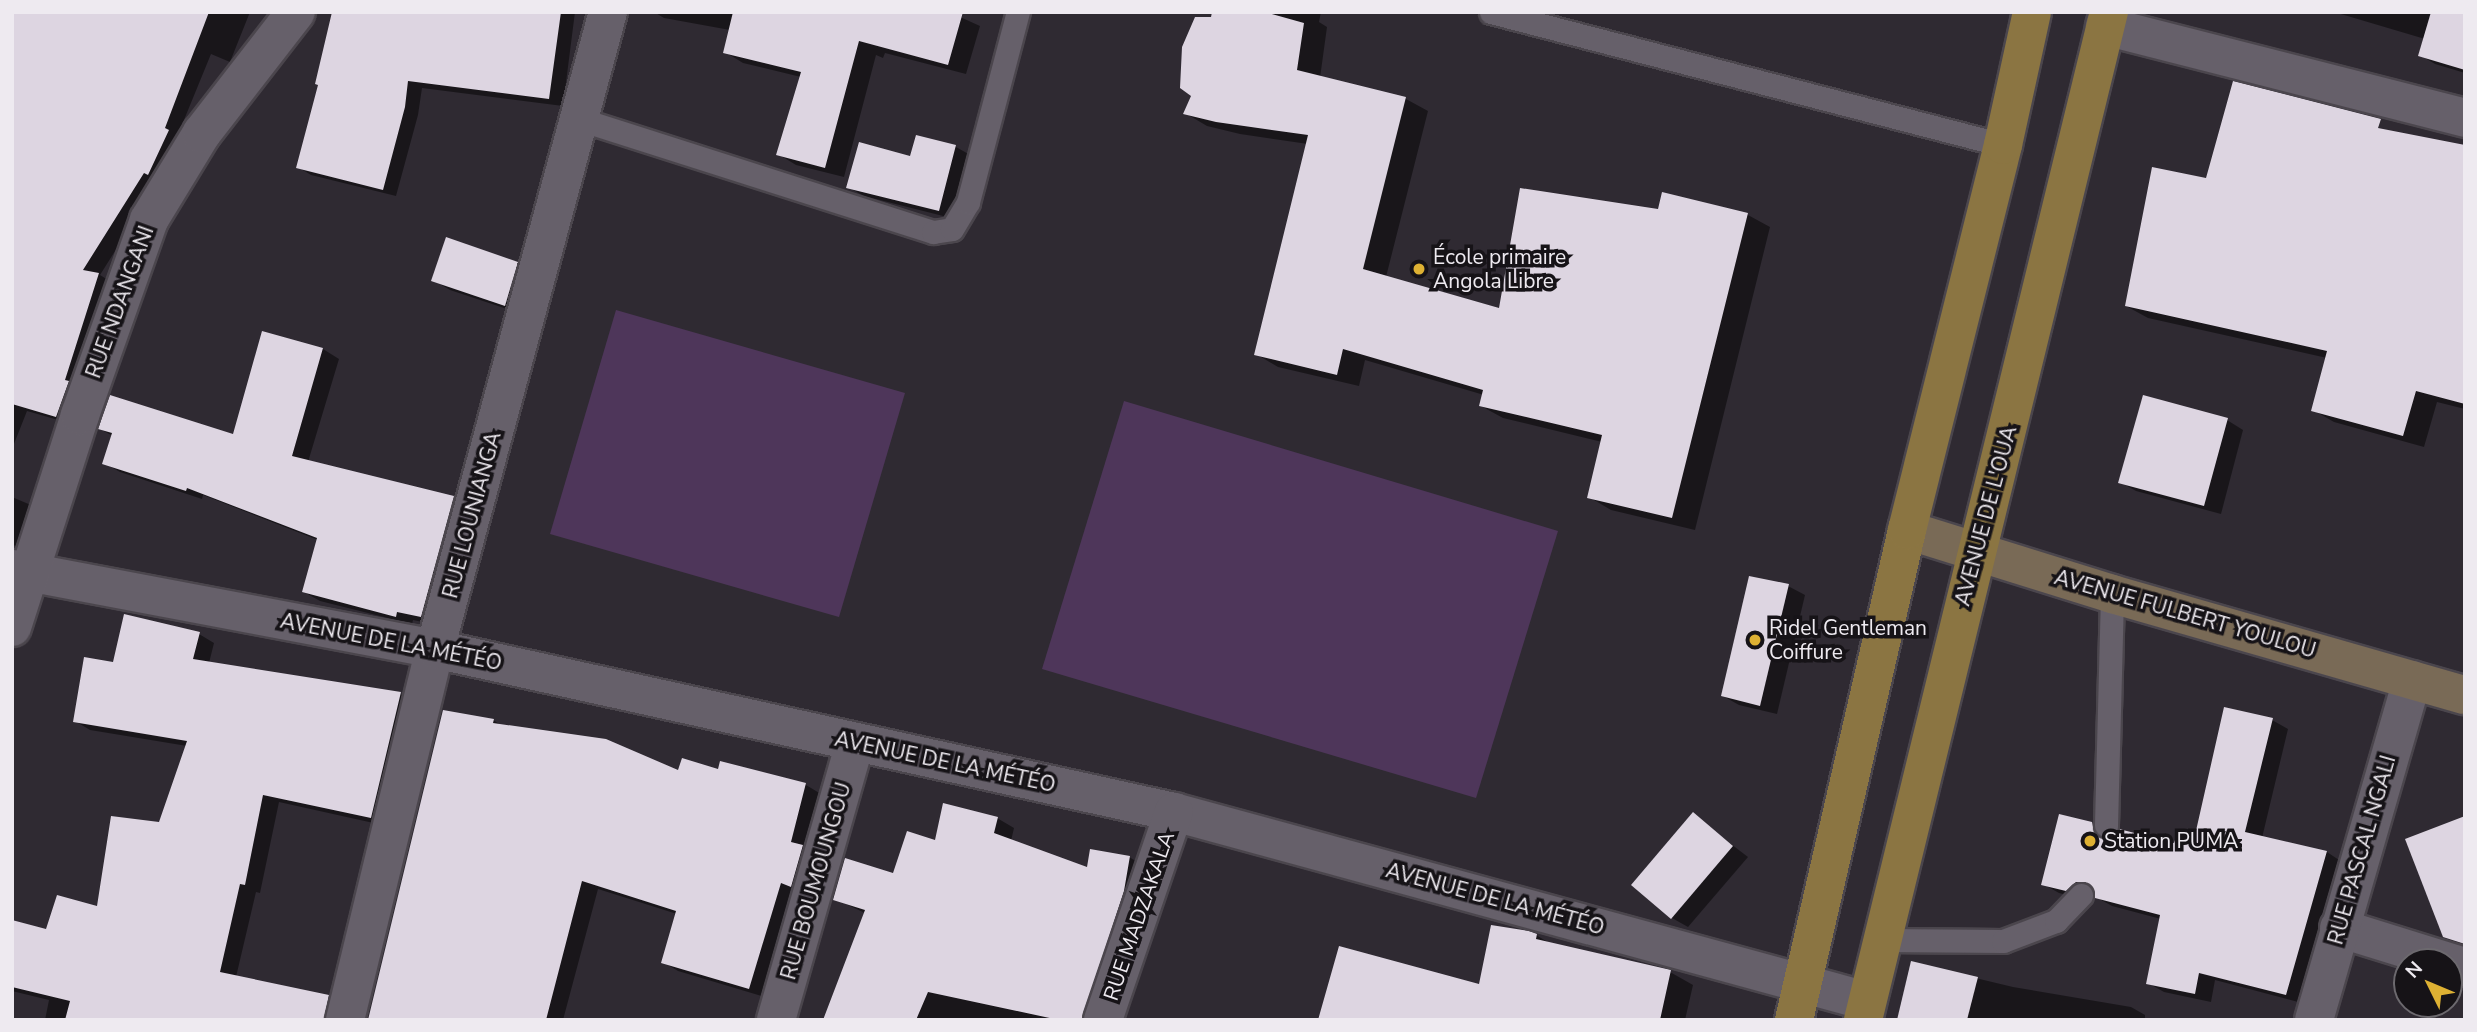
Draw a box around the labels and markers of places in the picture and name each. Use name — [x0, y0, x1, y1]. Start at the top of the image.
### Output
place label: École primaire Angola Libre — [1433, 244, 1566, 294]
marker: École primaire Angola Libre — [1411, 261, 1427, 277]
place label: Ridel Gentleman Coiffure — [1769, 615, 1927, 665]
marker: Ridel Gentleman Coiffure — [1747, 632, 1763, 648]
place label: Station PUMA — [2104, 828, 2238, 854]
marker: Station PUMA — [2082, 833, 2098, 849]

